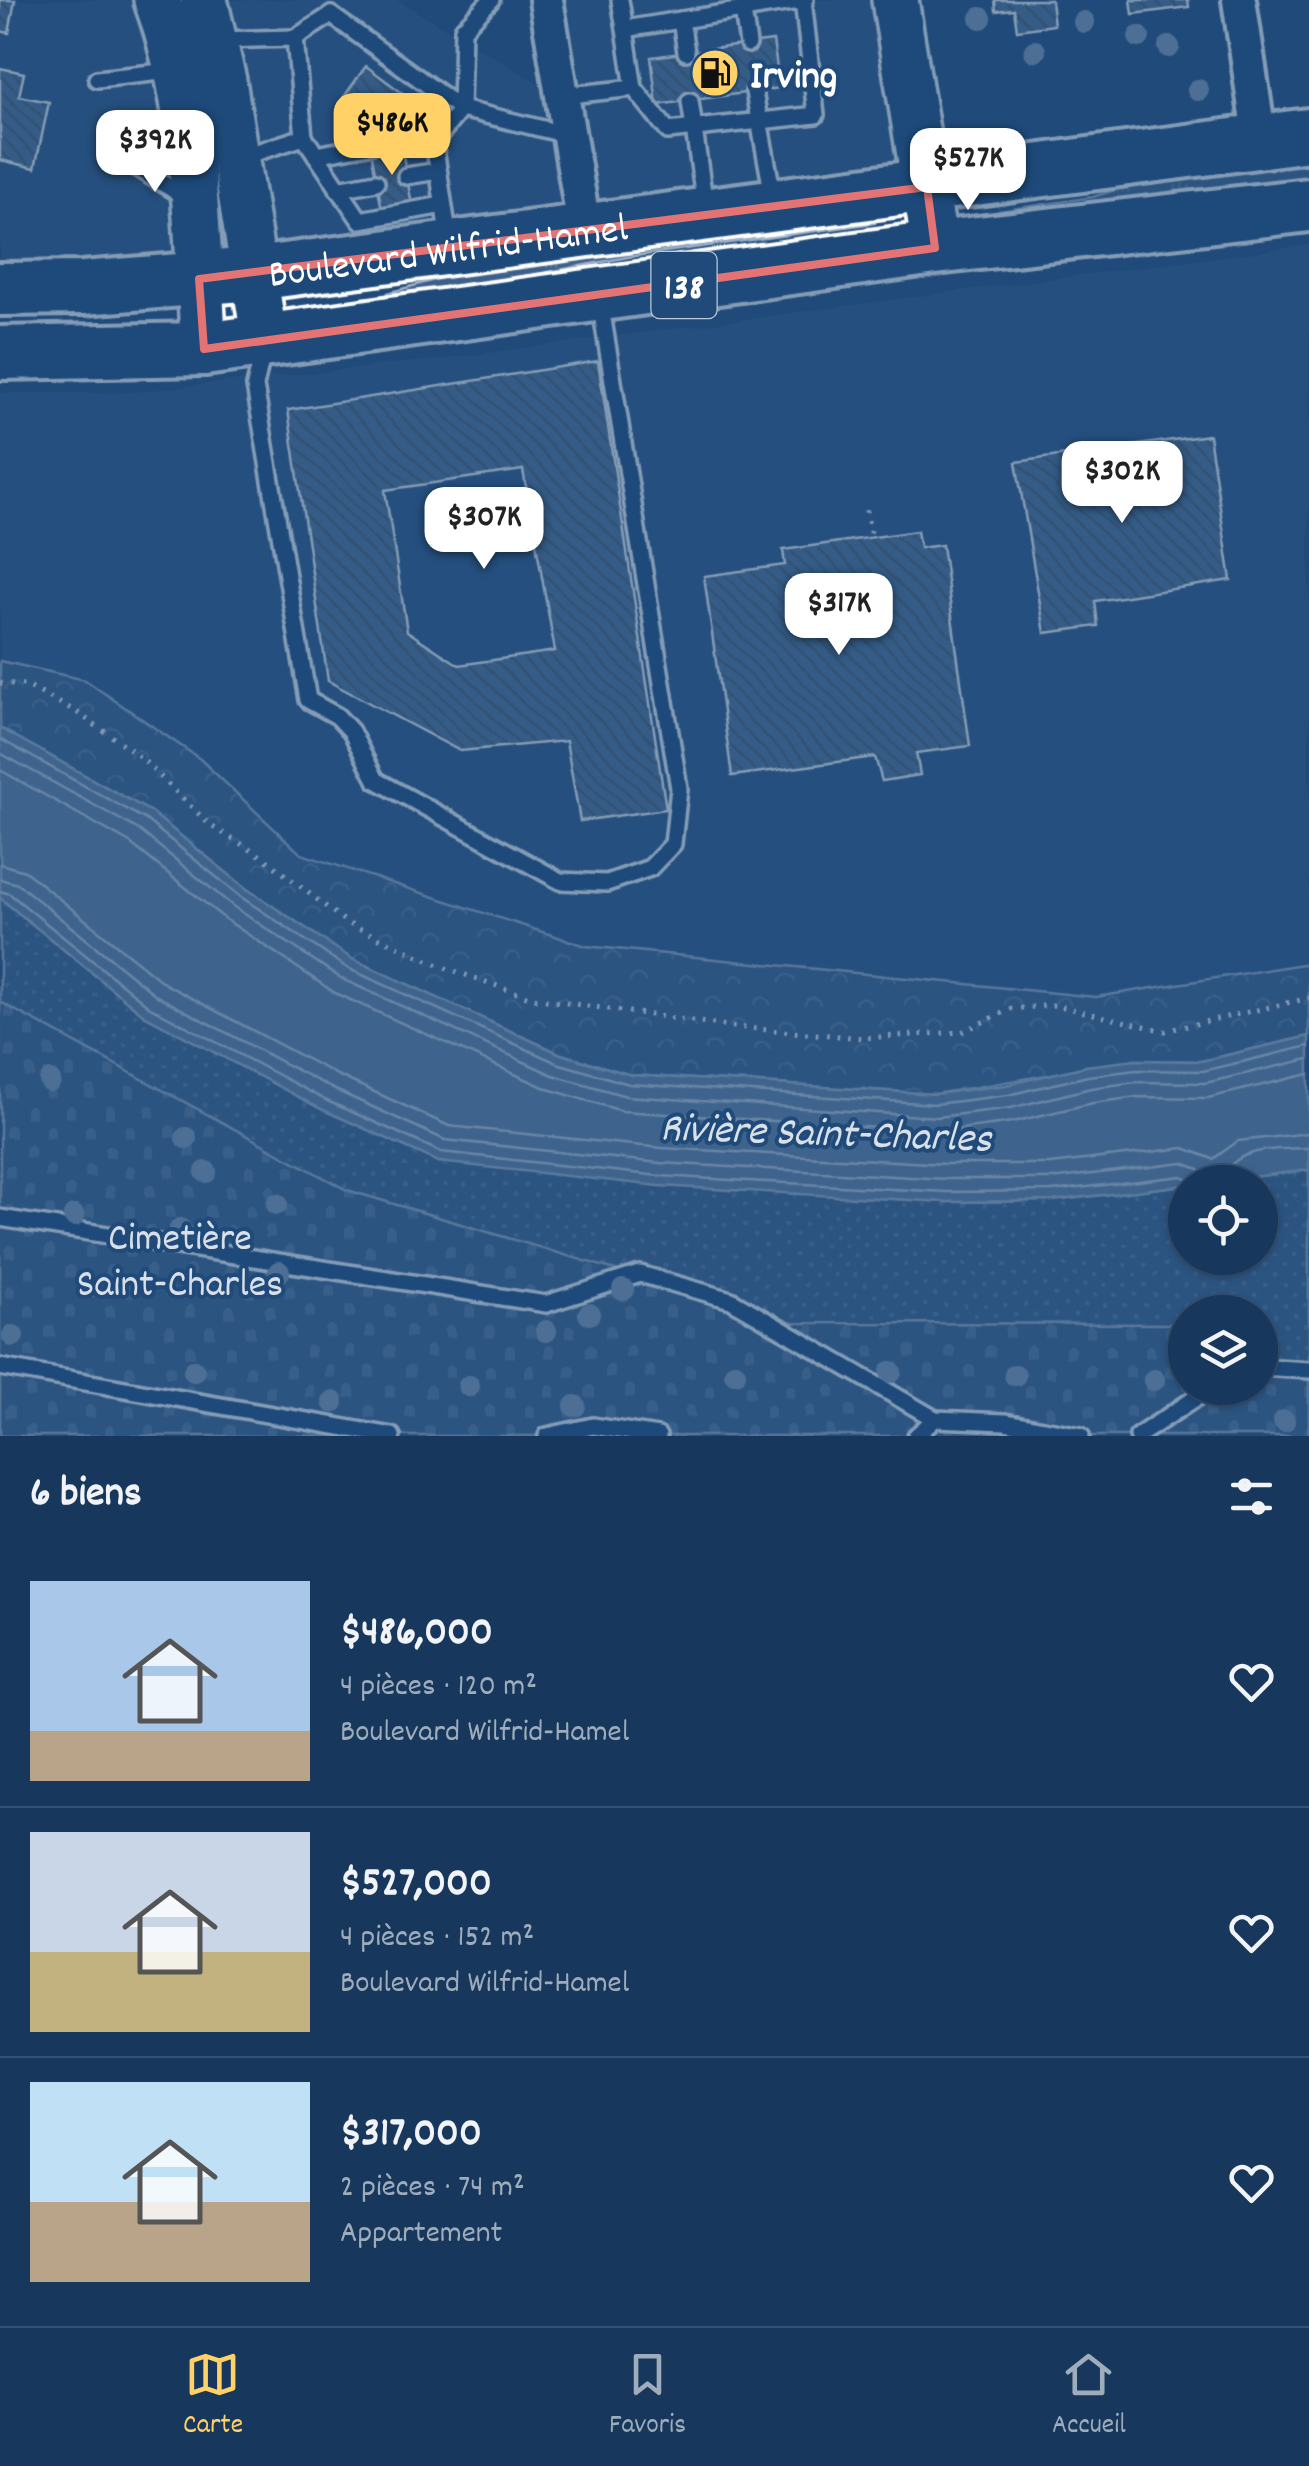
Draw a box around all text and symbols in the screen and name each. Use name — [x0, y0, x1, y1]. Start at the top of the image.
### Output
fuel station icon: Irving — [689, 47, 741, 99]
place label: Irving — [750, 51, 837, 108]
pin: $486K — [322, 93, 462, 178]
text: $486K — [356, 102, 428, 148]
pin: $392K — [85, 110, 225, 195]
text: $392K — [118, 119, 192, 165]
pin: $527K — [898, 128, 1038, 213]
text: $527K — [932, 137, 1004, 183]
street label: Boulevard Wilfrid-Hamel — [266, 203, 632, 307]
road number: 138 — [652, 252, 716, 318]
pin: $302K — [1052, 441, 1192, 526]
text: $302K — [1084, 450, 1160, 496]
pin: $307K — [414, 487, 554, 572]
text: $307K — [447, 496, 521, 542]
pin: $317K — [769, 573, 909, 658]
text: $317K — [807, 582, 871, 628]
water label: Rivière Saint-Charles — [659, 1101, 994, 1173]
map controls — [1168, 1165, 1278, 1405]
button: locate — [1168, 1165, 1278, 1275]
park label: Cimetière Saint-Charles — [77, 1213, 283, 1316]
button: layers — [1168, 1295, 1278, 1405]
text: 6 biens — [30, 1466, 142, 1526]
icon: filters — [1224, 1469, 1279, 1524]
text: $486,000 — [340, 1605, 493, 1665]
icon: home — [110, 1621, 230, 1741]
icon: heart — [1224, 1654, 1279, 1709]
text: 4 pièces · 120 m² — [340, 1665, 537, 1711]
text: Boulevard Wilfrid-Hamel — [340, 1711, 629, 1757]
text: $527,000 — [340, 1856, 492, 1916]
icon: home — [110, 1872, 230, 1992]
icon: heart — [1224, 1905, 1279, 1960]
text: 4 pièces · 152 m² — [340, 1916, 534, 1962]
text: Boulevard Wilfrid-Hamel — [340, 1962, 629, 2008]
text: $317,000 — [340, 2106, 482, 2166]
icon: home — [110, 2122, 230, 2242]
icon: heart — [1224, 2155, 1279, 2210]
text: 2 pièces · 74 m² — [340, 2166, 525, 2212]
text: Appartement — [340, 2212, 502, 2258]
tab: Carte — [183, 2347, 243, 2447]
tab: Favoris — [609, 2347, 686, 2447]
tab: Accueil — [1052, 2347, 1126, 2447]

